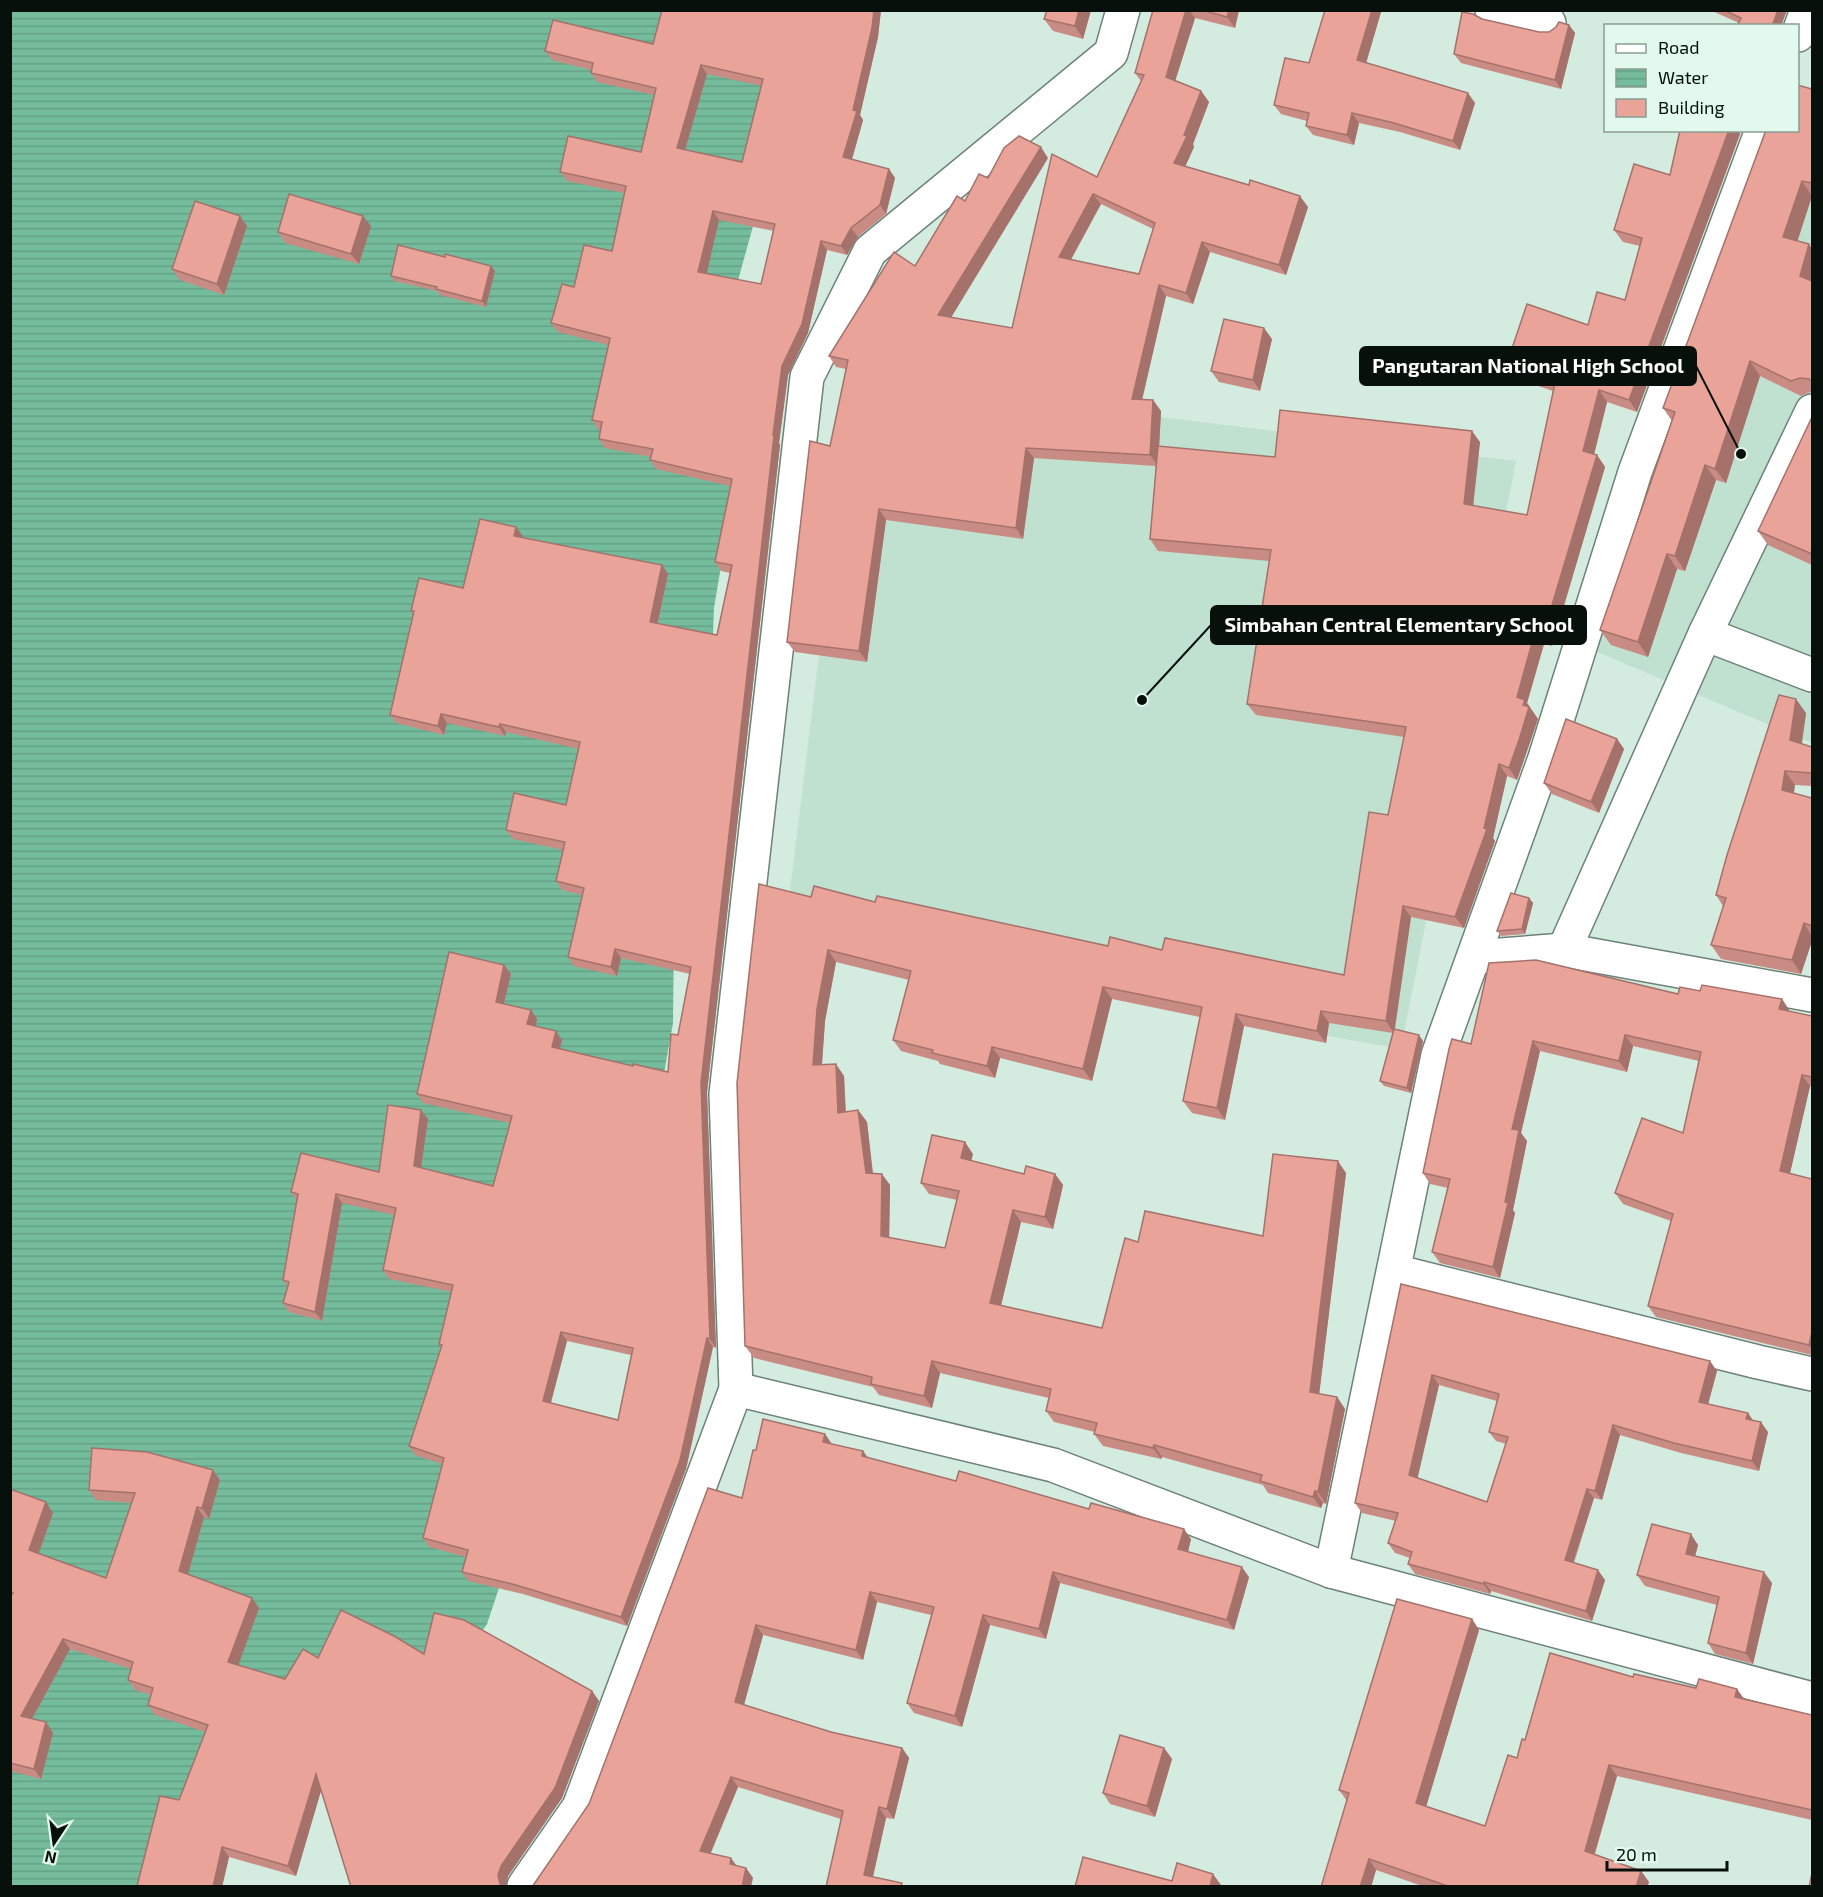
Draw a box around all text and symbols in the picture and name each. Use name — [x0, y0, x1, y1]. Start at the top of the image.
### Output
legend — [1604, 24, 1799, 132]
text: Road — [1658, 36, 1699, 58]
text: Water — [1658, 66, 1708, 88]
text: Building — [1658, 96, 1725, 118]
callout: Pangutaran National High School — [1360, 347, 1696, 385]
text: Pangutaran National High School — [1372, 353, 1684, 377]
callout: Simbahan Central Elementary School — [1211, 606, 1586, 644]
text: Simbahan Central Elementary School — [1224, 612, 1574, 637]
north arrow — [24, 1813, 84, 1873]
scale bar — [1607, 1834, 1727, 1872]
text: 20 m — [1616, 1843, 1657, 1865]
text: N — [43, 1848, 58, 1869]

